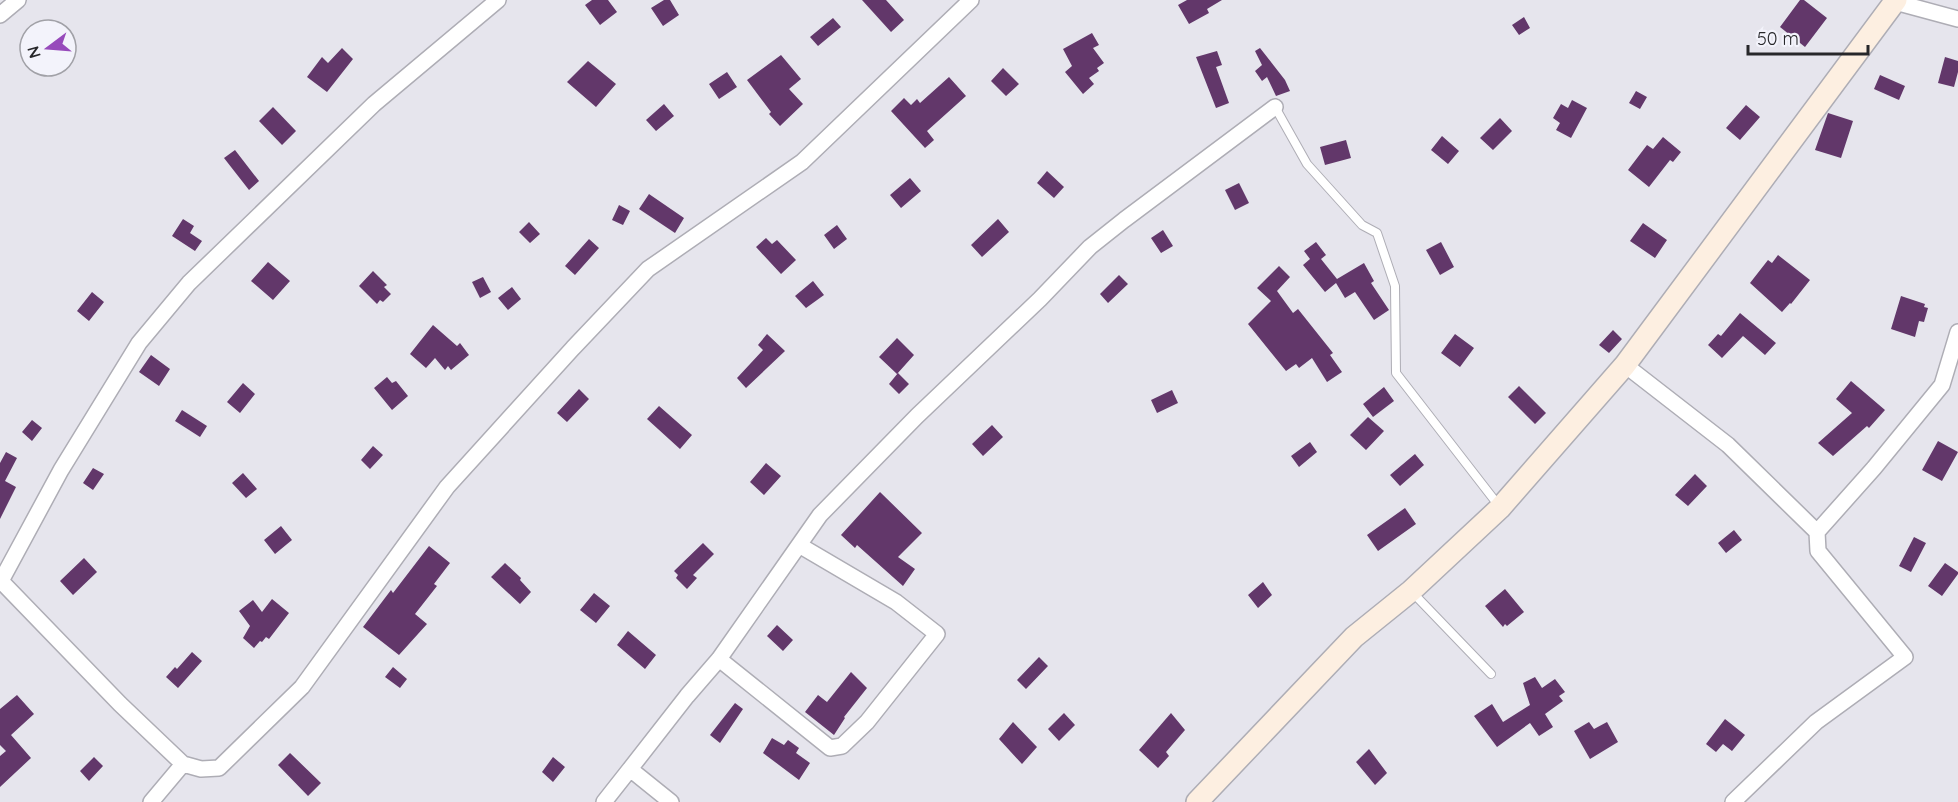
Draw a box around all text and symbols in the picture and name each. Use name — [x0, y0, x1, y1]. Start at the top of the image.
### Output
north arrow — [18, 18, 78, 78]
scale bar — [1748, 18, 1868, 56]
text: 50 m — [1757, 27, 1799, 50]
text: N — [22, 44, 45, 61]

